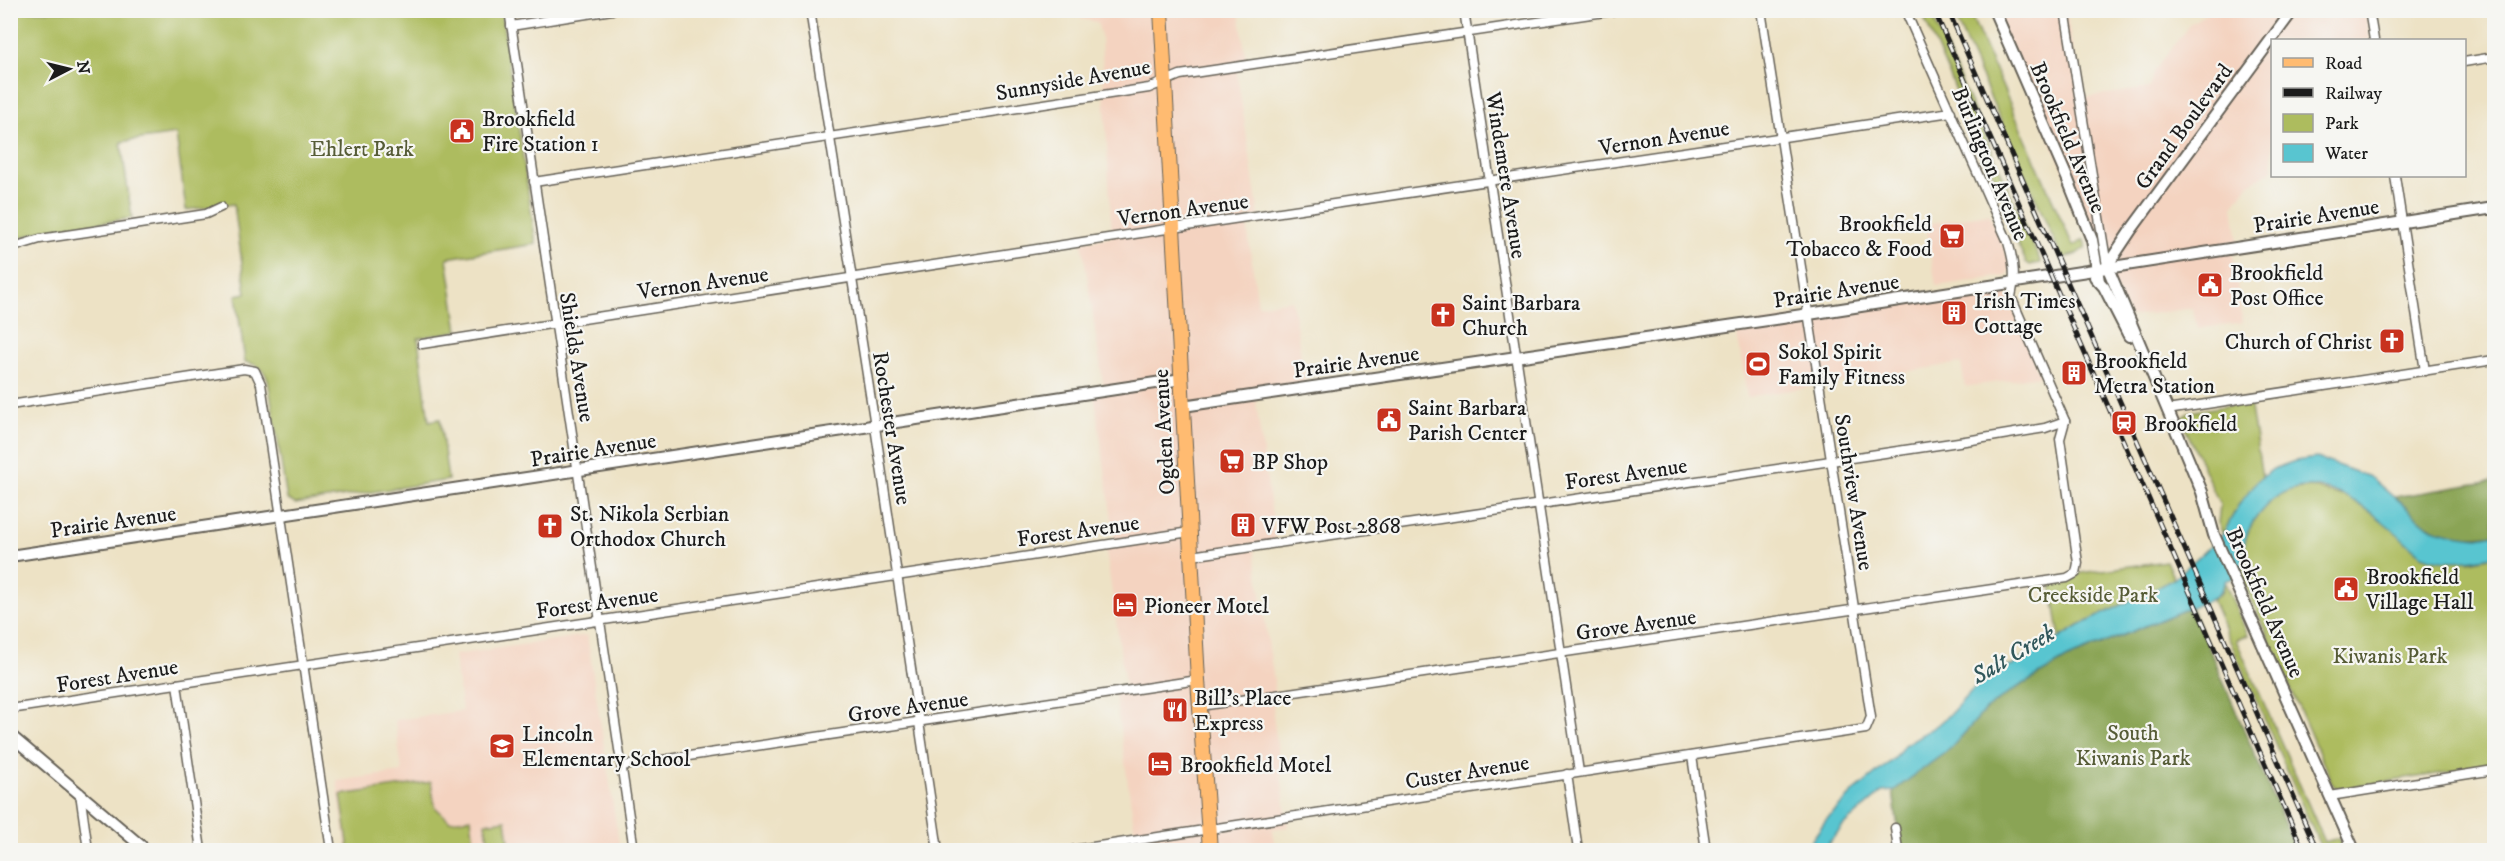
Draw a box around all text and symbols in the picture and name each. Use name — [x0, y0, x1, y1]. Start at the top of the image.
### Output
north arrow — [39, 39, 99, 99]
legend — [2271, 39, 2466, 177]
text: Road — [2325, 53, 2362, 75]
street label: Sunnyside Avenue — [994, 54, 1153, 107]
street label: Brookfield Avenue — [2024, 58, 2112, 217]
street label: Grand Boulevard — [2129, 59, 2239, 195]
text: N — [72, 60, 94, 75]
street label: Burlington Avenue — [1945, 83, 2034, 245]
text: Railway — [2325, 83, 2383, 105]
street label: Windemere Avenue — [1479, 89, 1532, 260]
place label: Brookfield Fire Station 1 — [482, 106, 599, 158]
text: Park — [2325, 113, 2359, 135]
street label: Vernon Avenue — [1596, 115, 1731, 162]
public building icon: Brookfield Fire Station 1 — [447, 116, 477, 146]
park label: Ehlert Park — [310, 136, 414, 163]
text: Water — [2324, 143, 2368, 165]
street label: Vernon Avenue — [1115, 188, 1250, 233]
street label: Prairie Avenue — [2251, 193, 2381, 240]
place label: Brookfield Tobacco & Food — [1786, 211, 1932, 263]
supermarket icon: Brookfield Tobacco & Food — [1937, 221, 1967, 251]
place label: Brookfield Post Office — [2230, 260, 2324, 312]
street label: Vernon Avenue — [635, 261, 770, 306]
street label: Prairie Avenue — [1771, 268, 1901, 315]
public building icon: Brookfield Post Office — [2195, 270, 2225, 300]
place label: Irish Times Cottage — [1974, 288, 2076, 340]
street label: Shields Avenue — [553, 290, 600, 424]
place label: Saint Barbara Church — [1462, 290, 1581, 342]
building icon: Irish Times Cottage — [1939, 298, 1969, 328]
church icon: Saint Barbara Church — [1428, 300, 1458, 330]
church icon: Church of Christ — [2377, 326, 2407, 356]
place label: Church of Christ — [2225, 329, 2372, 356]
place label: Sokol Spirit Family Fitness — [1778, 339, 1905, 391]
street label: Prairie Avenue — [1291, 340, 1421, 385]
place label: Brookfield Metra Station — [2094, 348, 2216, 400]
sports icon: Sokol Spirit Family Fitness — [1743, 349, 1773, 379]
street label: Rochester Avenue — [866, 350, 917, 507]
building icon: Brookfield Metra Station — [2059, 358, 2089, 388]
street label: Ogden Avenue — [1148, 368, 1181, 496]
place label: Saint Barbara Parish Center — [1408, 395, 1528, 447]
public building icon: Saint Barbara Parish Center — [1374, 405, 1404, 435]
station icon: Brookfield — [2109, 408, 2139, 438]
place label: Brookfield — [2144, 411, 2237, 438]
street label: Southview Avenue — [1828, 412, 1879, 572]
street label: Prairie Avenue — [528, 427, 658, 474]
supermarket icon: BP Shop — [1217, 446, 1247, 476]
place label: BP Shop — [1252, 449, 1328, 476]
street label: Forest Avenue — [1563, 453, 1689, 496]
street label: Prairie Avenue — [48, 500, 178, 545]
place label: St. Nikola Serbian Orthodox Church — [570, 501, 730, 553]
street label: Forest Avenue — [1015, 510, 1141, 553]
building icon: VFW Post 2868 — [1228, 510, 1258, 540]
church icon: St. Nikola Serbian Orthodox Church — [535, 511, 565, 541]
place label: VFW Post 2868 — [1261, 513, 1401, 540]
street label: Brookfield Avenue — [2219, 523, 2310, 682]
place label: Brookfield Village Hall — [2365, 564, 2474, 616]
public building icon: Brookfield Village Hall — [2331, 574, 2361, 604]
street label: Forest Avenue — [534, 582, 660, 625]
park label: Creekside Park — [2028, 582, 2158, 609]
hotel icon: Pioneer Motel — [1110, 590, 1140, 620]
place label: Pioneer Motel — [1144, 593, 1269, 620]
street label: Grove Avenue — [1574, 604, 1698, 647]
water label: Salt Creek — [1965, 618, 2061, 692]
park label: Kiwanis Park — [2333, 643, 2448, 670]
street label: Forest Avenue — [54, 654, 180, 699]
place label: Bill's Place Express — [1194, 685, 1291, 737]
street label: Grove Avenue — [846, 686, 970, 729]
restaurant icon: Bill's Place Express — [1160, 695, 1190, 725]
park label: South Kiwanis Park — [2076, 720, 2191, 772]
place label: Lincoln Elementary School — [522, 721, 691, 773]
school or university icon: Lincoln Elementary School — [487, 731, 517, 761]
hotel icon: Brookfield Motel — [1145, 749, 1175, 779]
street label: Custer Avenue — [1403, 749, 1531, 796]
place label: Brookfield Motel — [1180, 752, 1332, 779]

